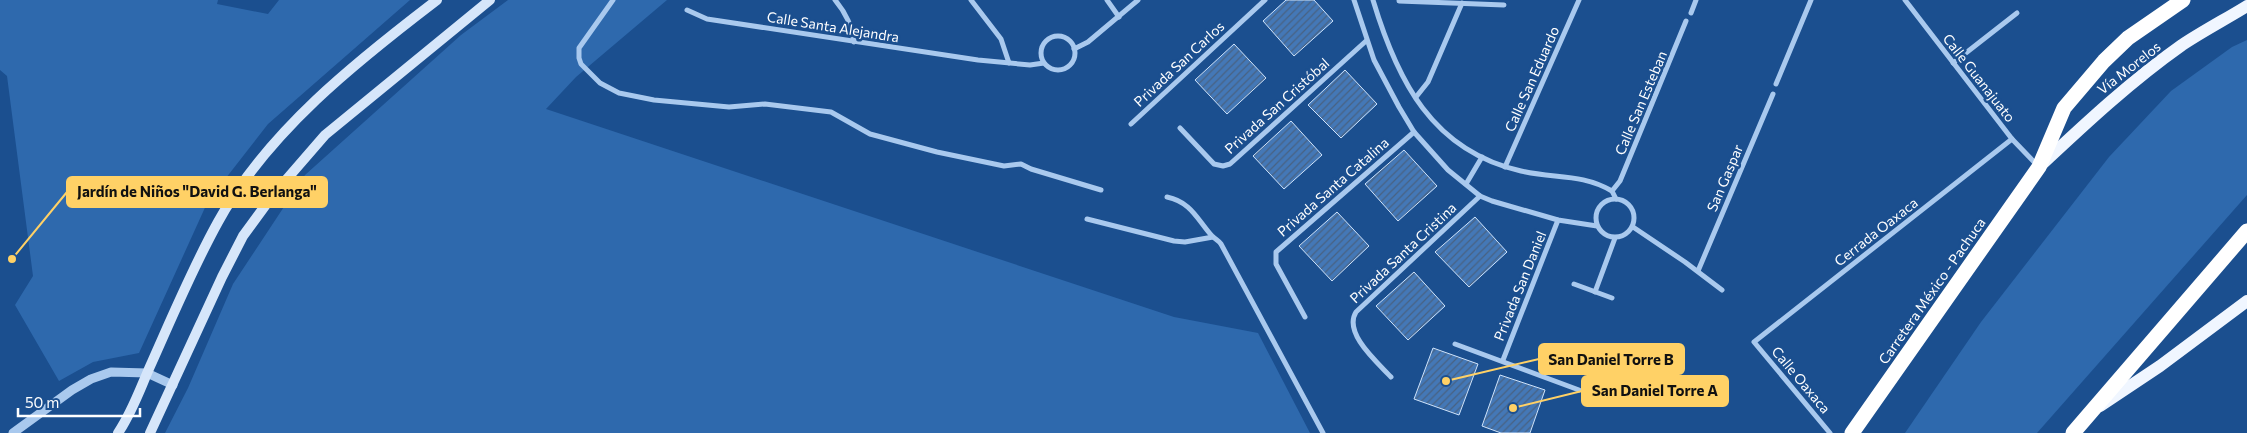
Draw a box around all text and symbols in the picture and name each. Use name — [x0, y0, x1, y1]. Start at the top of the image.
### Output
street label: Calle Santa Alejandra — [766, 8, 900, 45]
street label: Privada San Carlos — [1130, 17, 1227, 110]
street label: Calle San Eduardo — [1501, 23, 1562, 134]
street label: Calle Guanajuato — [1940, 30, 2019, 125]
street label: Vía Morelos — [2094, 38, 2164, 98]
street label: Calle San Esteban — [1611, 48, 1670, 157]
street label: Privada San Cristóbal — [1221, 54, 1332, 157]
street label: Privada Santa Catalina — [1273, 134, 1392, 240]
street label: San Gaspar — [1703, 141, 1746, 214]
callout: Jardín de Niños "David G. Berlanga" — [67, 177, 327, 207]
text: Jardín de Niños "David G. Berlanga" — [77, 182, 317, 200]
street label: Cerrada Oaxaca — [1831, 194, 1921, 269]
street label: Privada Santa Cristina — [1346, 199, 1459, 306]
street label: Carretera México - Pachuca — [1874, 214, 1989, 367]
street label: Privada San Daniel — [1490, 228, 1549, 343]
street label: Calle Oaxaca — [1769, 343, 1834, 417]
callout: San Daniel Torre B — [1539, 344, 1684, 374]
text: San Daniel Torre B — [1548, 350, 1674, 368]
callout: San Daniel Torre A — [1582, 376, 1728, 406]
text: San Daniel Torre A — [1592, 381, 1718, 399]
scale bar — [18, 386, 140, 418]
text: 50 m — [25, 393, 59, 411]

